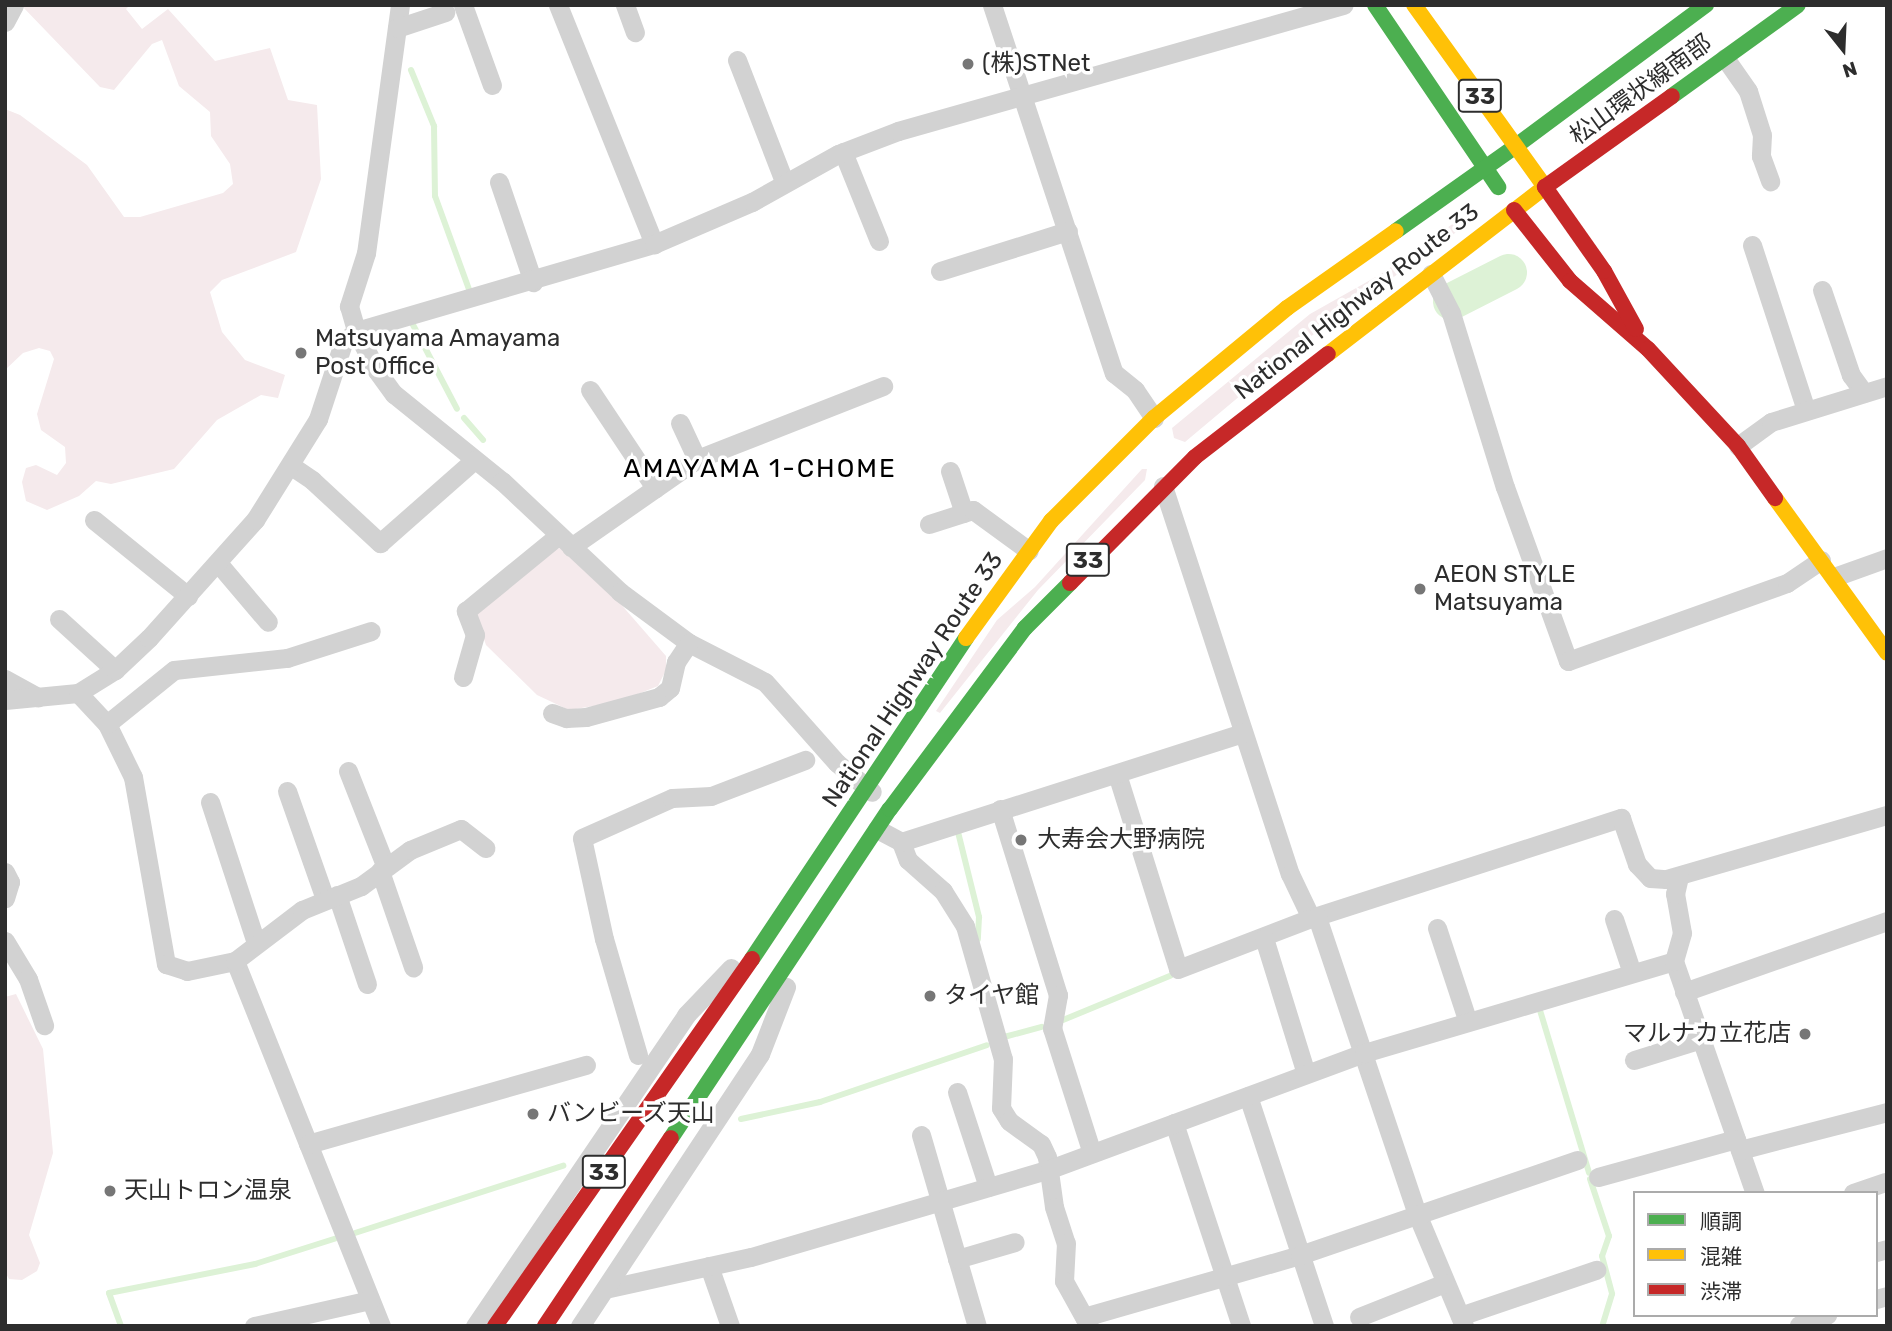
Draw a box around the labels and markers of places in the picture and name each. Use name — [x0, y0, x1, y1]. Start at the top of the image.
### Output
place label: (株)STNet — [982, 50, 1090, 78]
marker: (株)STNet — [960, 56, 976, 72]
place label: Matsuyama Amayama Post Office — [315, 325, 561, 381]
marker: Matsuyama Amayama Post Office — [293, 345, 309, 361]
place label: AEON STYLE Matsuyama — [1434, 561, 1575, 617]
marker: AEON STYLE Matsuyama — [1412, 581, 1428, 597]
place label: 大寿会大野病院 — [1037, 826, 1205, 854]
marker: 大寿会大野病院 — [1011, 830, 1031, 850]
place label: タイヤ館 — [944, 982, 1040, 1010]
marker: タイヤ館 — [922, 988, 938, 1004]
place label: マルナカ立花店 — [1623, 1020, 1791, 1048]
marker: マルナカ立花店 — [1797, 1026, 1813, 1042]
place label: バンビーズ天山 — [547, 1100, 715, 1128]
marker: バンビーズ天山 — [525, 1106, 541, 1122]
place label: 天山トロン温泉 — [124, 1177, 292, 1205]
marker: 天山トロン温泉 — [102, 1183, 118, 1199]

